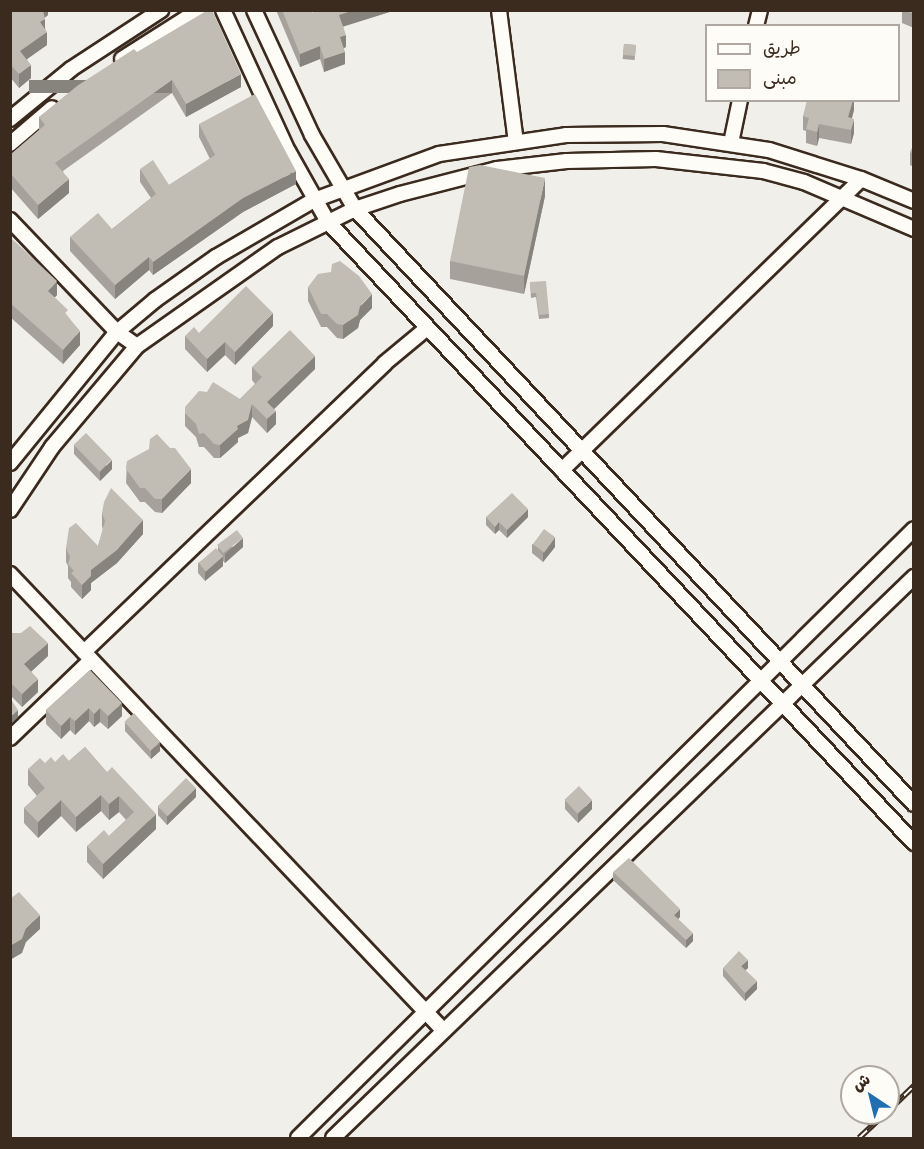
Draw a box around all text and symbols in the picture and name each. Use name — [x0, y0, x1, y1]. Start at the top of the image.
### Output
legend — [705, 24, 900, 102]
text: طريق — [763, 35, 801, 59]
text: مبنى — [763, 65, 797, 89]
north arrow — [840, 1065, 900, 1125]
text: ش — [847, 1068, 874, 1095]

